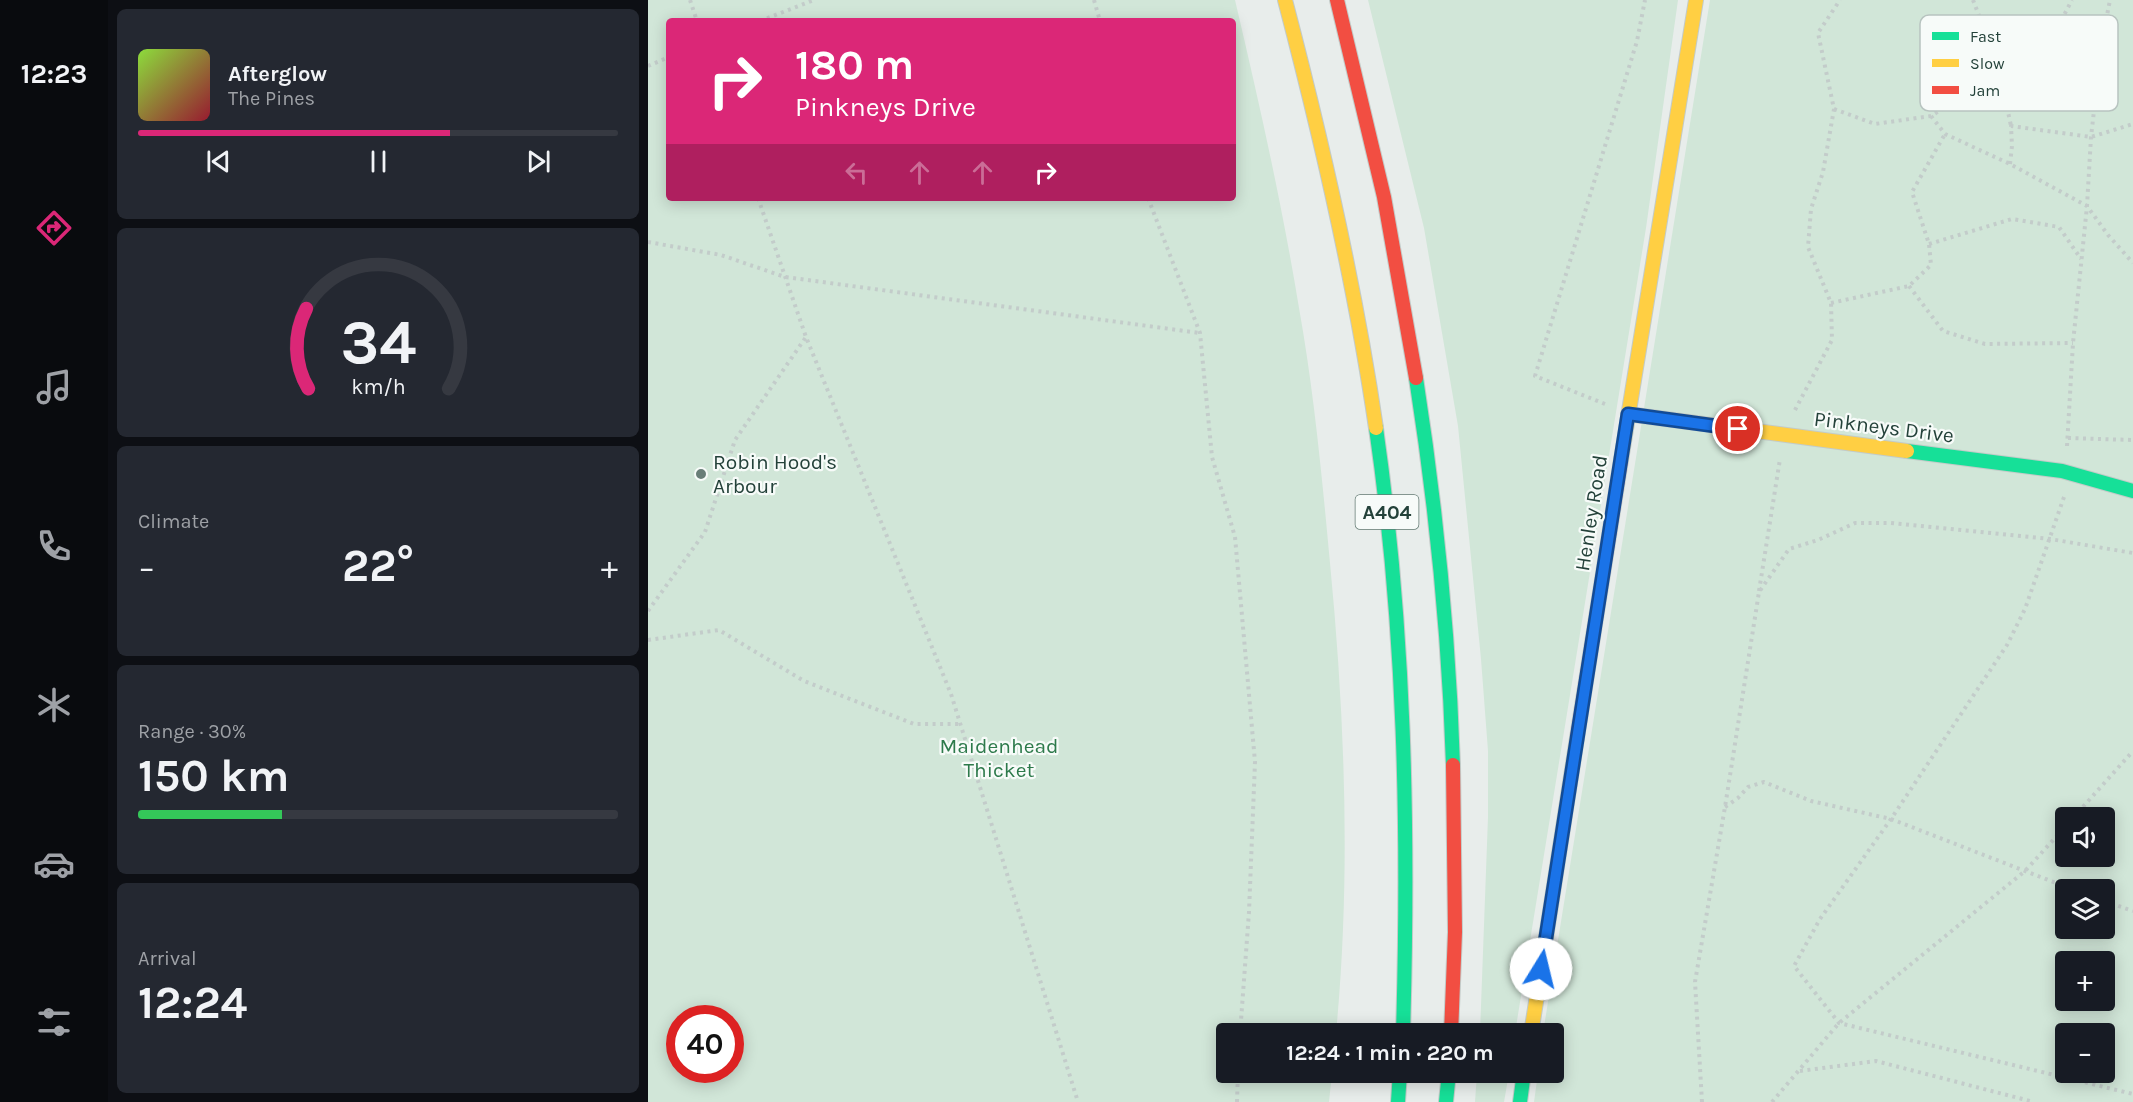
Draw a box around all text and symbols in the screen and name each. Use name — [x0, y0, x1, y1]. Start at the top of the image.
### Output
legend — [1920, 15, 2118, 111]
text: Fast — [1970, 27, 2001, 46]
text: 180 m — [795, 40, 914, 90]
icon: right — [696, 42, 774, 120]
text: Slow — [1970, 54, 2005, 73]
text: 12:23 — [21, 58, 87, 90]
text: Afterglow — [228, 61, 327, 87]
text: Jam — [1970, 81, 2000, 100]
text: The Pines — [228, 87, 315, 110]
text: Pinkneys Drive — [795, 91, 976, 123]
icon: previous — [202, 145, 235, 178]
icon: pause — [362, 145, 395, 178]
icon: next — [522, 145, 555, 178]
icon: left — [840, 156, 873, 189]
icon: ahead — [903, 156, 936, 189]
icon: ahead — [966, 156, 999, 189]
icon: right — [1029, 156, 1062, 189]
icon: directions — [33, 207, 75, 249]
text: 34 — [340, 307, 416, 380]
icon: music — [33, 366, 75, 408]
text: km/h — [351, 375, 405, 400]
pin — [1712, 403, 1763, 454]
street label: Pinkneys Drive — [1813, 407, 1955, 447]
icon: arrive — [1721, 412, 1754, 445]
place label: Robin Hood's Arbour — [713, 450, 837, 498]
street label: Henley Road — [1570, 453, 1612, 573]
marker: Robin Hood's Arbour — [694, 467, 708, 481]
road number: A404 — [1356, 495, 1419, 529]
text: Climate — [138, 510, 209, 533]
icon: phone — [33, 525, 75, 567]
text: 22° — [342, 540, 414, 592]
text: − — [138, 548, 155, 586]
text: + — [601, 548, 618, 586]
icon: climate — [33, 684, 75, 726]
text: Range · 30% — [138, 720, 246, 743]
park label: Maidenhead Thicket — [940, 734, 1058, 782]
text: 150 km — [138, 750, 289, 802]
map controls — [2055, 807, 2115, 1083]
button: sound — [2055, 807, 2115, 867]
icon: car — [33, 843, 75, 885]
button: layers — [2055, 879, 2115, 939]
position arrow — [1509, 937, 1573, 1001]
text: Arrival — [138, 947, 197, 970]
button: + — [2055, 951, 2115, 1011]
text: 12:24 — [138, 977, 247, 1029]
icon: filters — [33, 1001, 75, 1043]
speed limit sign: 40 — [666, 1005, 744, 1083]
button: − — [2055, 1023, 2115, 1083]
text: 12:24 · 1 min · 220 m — [1286, 1040, 1494, 1066]

